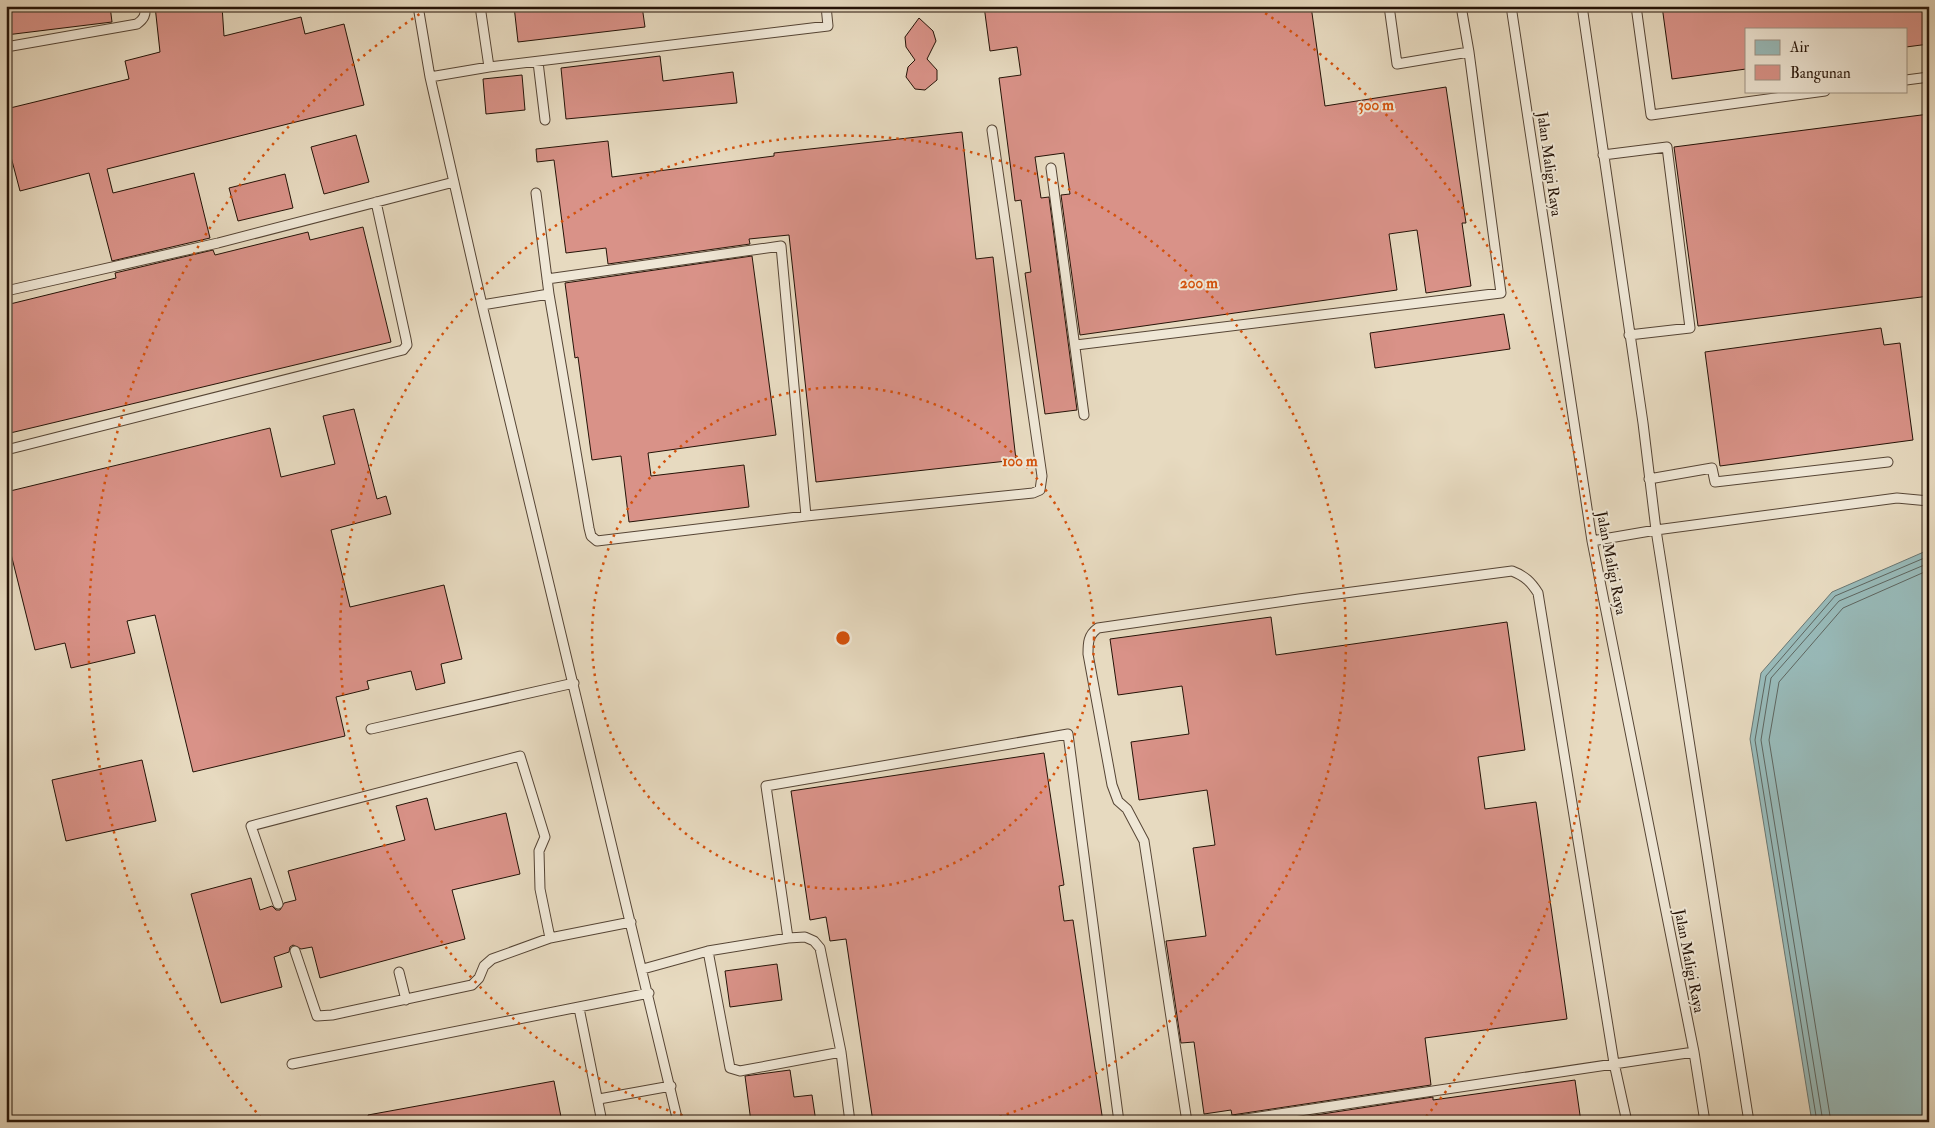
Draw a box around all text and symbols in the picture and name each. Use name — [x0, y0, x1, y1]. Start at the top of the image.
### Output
legend — [1745, 28, 1908, 92]
text: Air — [1789, 38, 1810, 57]
text: Bangunan — [1790, 64, 1851, 83]
text: 300 m — [1358, 96, 1394, 115]
street label: Jalan Maligi Raya — [1531, 110, 1566, 218]
text: 200 m — [1180, 274, 1218, 293]
text: 100 m — [1002, 452, 1038, 471]
street label: Jalan Maligi Raya — [1590, 509, 1631, 617]
centre of rings — [834, 629, 852, 647]
street label: Jalan Maligi Raya — [1668, 907, 1709, 1015]

